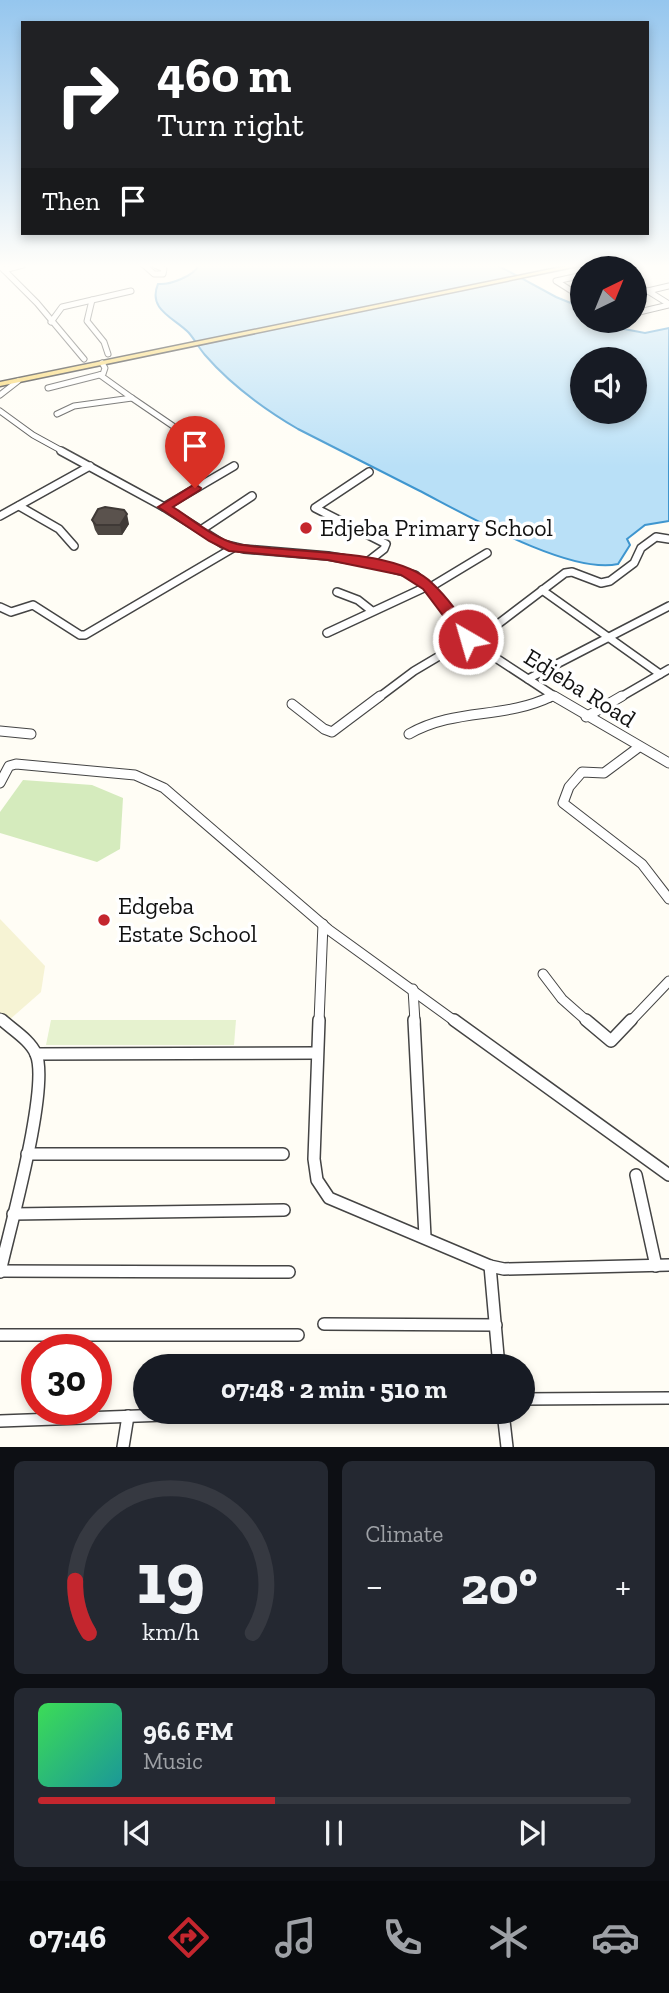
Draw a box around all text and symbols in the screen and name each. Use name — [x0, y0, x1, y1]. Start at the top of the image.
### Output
text: 460 m — [157, 46, 292, 105]
icon: right — [42, 49, 133, 140]
text: Turn right — [157, 106, 304, 144]
icon: arrive — [114, 182, 152, 220]
text: Then — [42, 185, 100, 217]
north arrow — [570, 256, 648, 332]
map controls — [570, 256, 647, 424]
button: sound — [570, 347, 647, 424]
pin — [165, 416, 225, 488]
icon: arrive — [176, 427, 214, 465]
place label: Edjeba Primary School — [320, 513, 553, 542]
marker: Edjeba Primary School — [298, 520, 314, 536]
position arrow — [431, 602, 505, 676]
street label: Edjeba Road — [519, 642, 641, 733]
place label: Edgeba Estate School — [118, 891, 257, 948]
marker: Edgeba Estate School — [96, 912, 112, 928]
speed limit sign: 30 — [21, 1334, 112, 1425]
text: 07:48 · 2 min · 510 m — [221, 1373, 447, 1405]
text: Climate — [366, 1520, 443, 1548]
text: 19 — [137, 1535, 205, 1623]
text: 20° — [461, 1555, 538, 1617]
text: − — [366, 1563, 383, 1609]
text: + — [615, 1563, 631, 1609]
text: km/h — [142, 1616, 199, 1646]
text: 96.6 FM — [143, 1715, 233, 1747]
text: Music — [143, 1747, 203, 1775]
icon: previous — [118, 1814, 156, 1852]
icon: pause — [315, 1814, 353, 1852]
icon: next — [513, 1814, 551, 1852]
icon: directions — [164, 1913, 213, 1962]
icon: music — [271, 1913, 320, 1962]
icon: phone — [378, 1913, 427, 1962]
icon: climate — [484, 1913, 533, 1962]
icon: car — [591, 1913, 640, 1962]
text: 07:46 — [29, 1918, 106, 1956]

